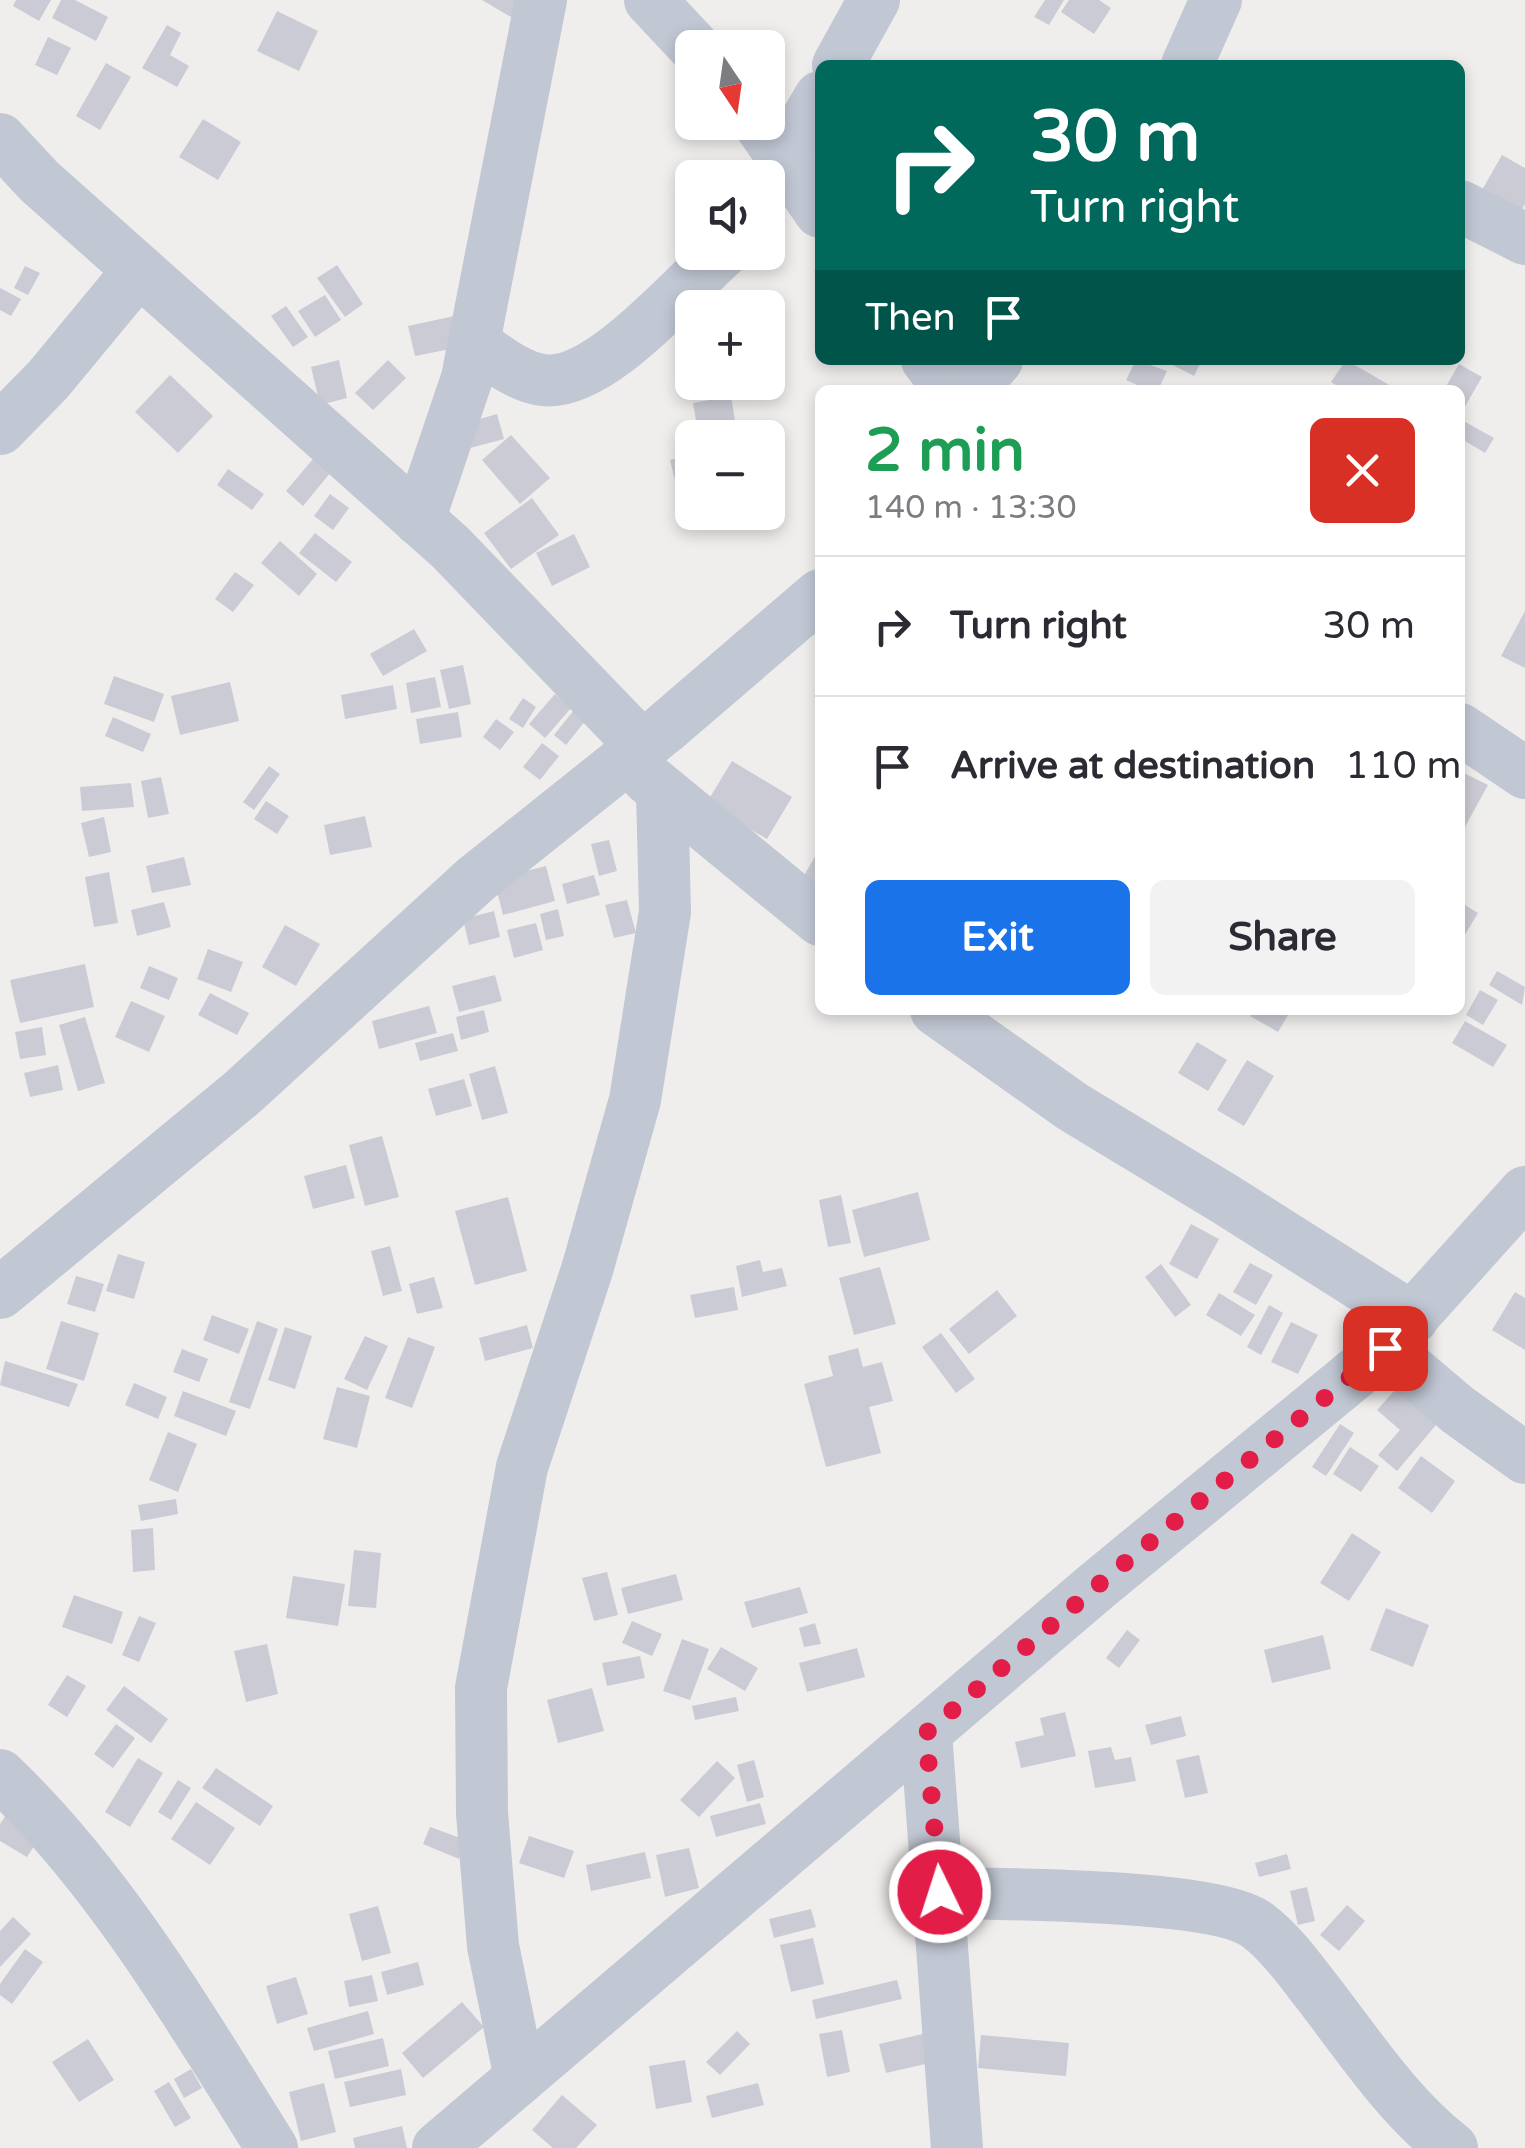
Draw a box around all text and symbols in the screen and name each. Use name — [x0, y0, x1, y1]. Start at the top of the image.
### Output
north arrow — [675, 30, 785, 140]
map controls — [675, 30, 785, 530]
text: 30 m — [1030, 96, 1200, 180]
icon: right — [865, 100, 995, 230]
button: sound — [675, 160, 785, 270]
text: Turn right — [1030, 181, 1239, 235]
button: + — [675, 290, 785, 400]
icon: arrive — [976, 290, 1031, 345]
text: Then — [865, 295, 956, 341]
text: 2 min — [865, 415, 1025, 487]
button: close — [1310, 418, 1415, 523]
button: − — [675, 420, 785, 530]
text: 140 m · 13:30 — [865, 489, 1077, 527]
icon: right — [865, 599, 920, 654]
text: Turn right — [950, 603, 1127, 649]
text: 30 m — [1323, 603, 1415, 649]
icon: arrive — [865, 739, 920, 794]
text: Arrive at destination — [950, 743, 1315, 789]
text: 110 m — [1345, 743, 1461, 789]
button: Exit — [865, 880, 1130, 995]
button: Share — [1150, 880, 1415, 995]
pin — [1343, 1306, 1428, 1391]
icon: arrive — [1358, 1321, 1413, 1376]
position arrow — [888, 1840, 992, 1944]

